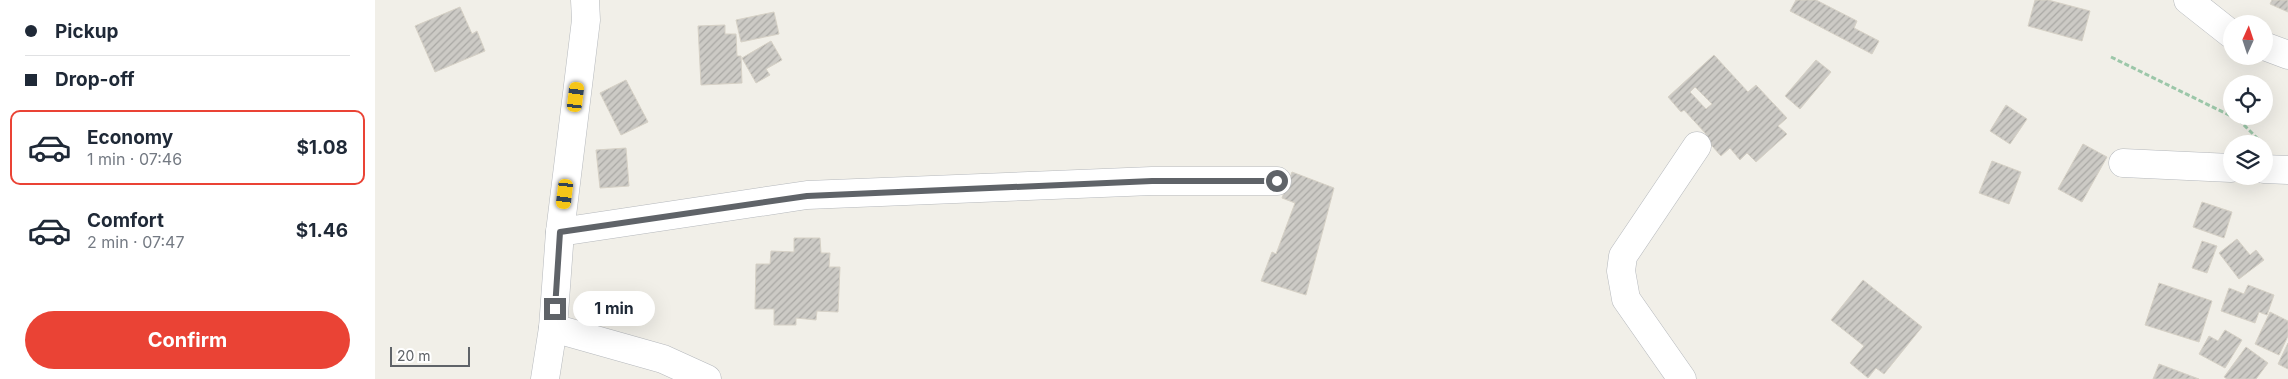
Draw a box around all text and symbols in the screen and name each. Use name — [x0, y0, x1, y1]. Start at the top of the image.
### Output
north arrow — [2223, 15, 2273, 65]
map controls — [2223, 15, 2273, 185]
text: Pickup — [55, 20, 118, 43]
text: Drop-off — [55, 68, 135, 91]
button: locate — [2223, 75, 2273, 125]
car — [566, 81, 585, 113]
icon: car — [27, 125, 72, 170]
text: Economy — [87, 126, 173, 149]
button: layers — [2223, 135, 2273, 185]
text: $1.08 — [296, 136, 348, 159]
text: 1 min · 07:46 — [87, 149, 182, 169]
route start — [1266, 170, 1288, 192]
car — [555, 178, 574, 210]
icon: car — [27, 208, 72, 253]
text: Comfort — [87, 209, 164, 232]
text: $1.46 — [296, 219, 348, 242]
text: 2 min · 07:47 — [87, 232, 185, 252]
callout: 1 min — [573, 292, 655, 326]
route end — [544, 298, 566, 320]
text: 1 min — [594, 298, 634, 318]
button: Confirm — [25, 311, 350, 369]
scale bar — [390, 344, 470, 367]
text: 20 m — [397, 347, 431, 364]

